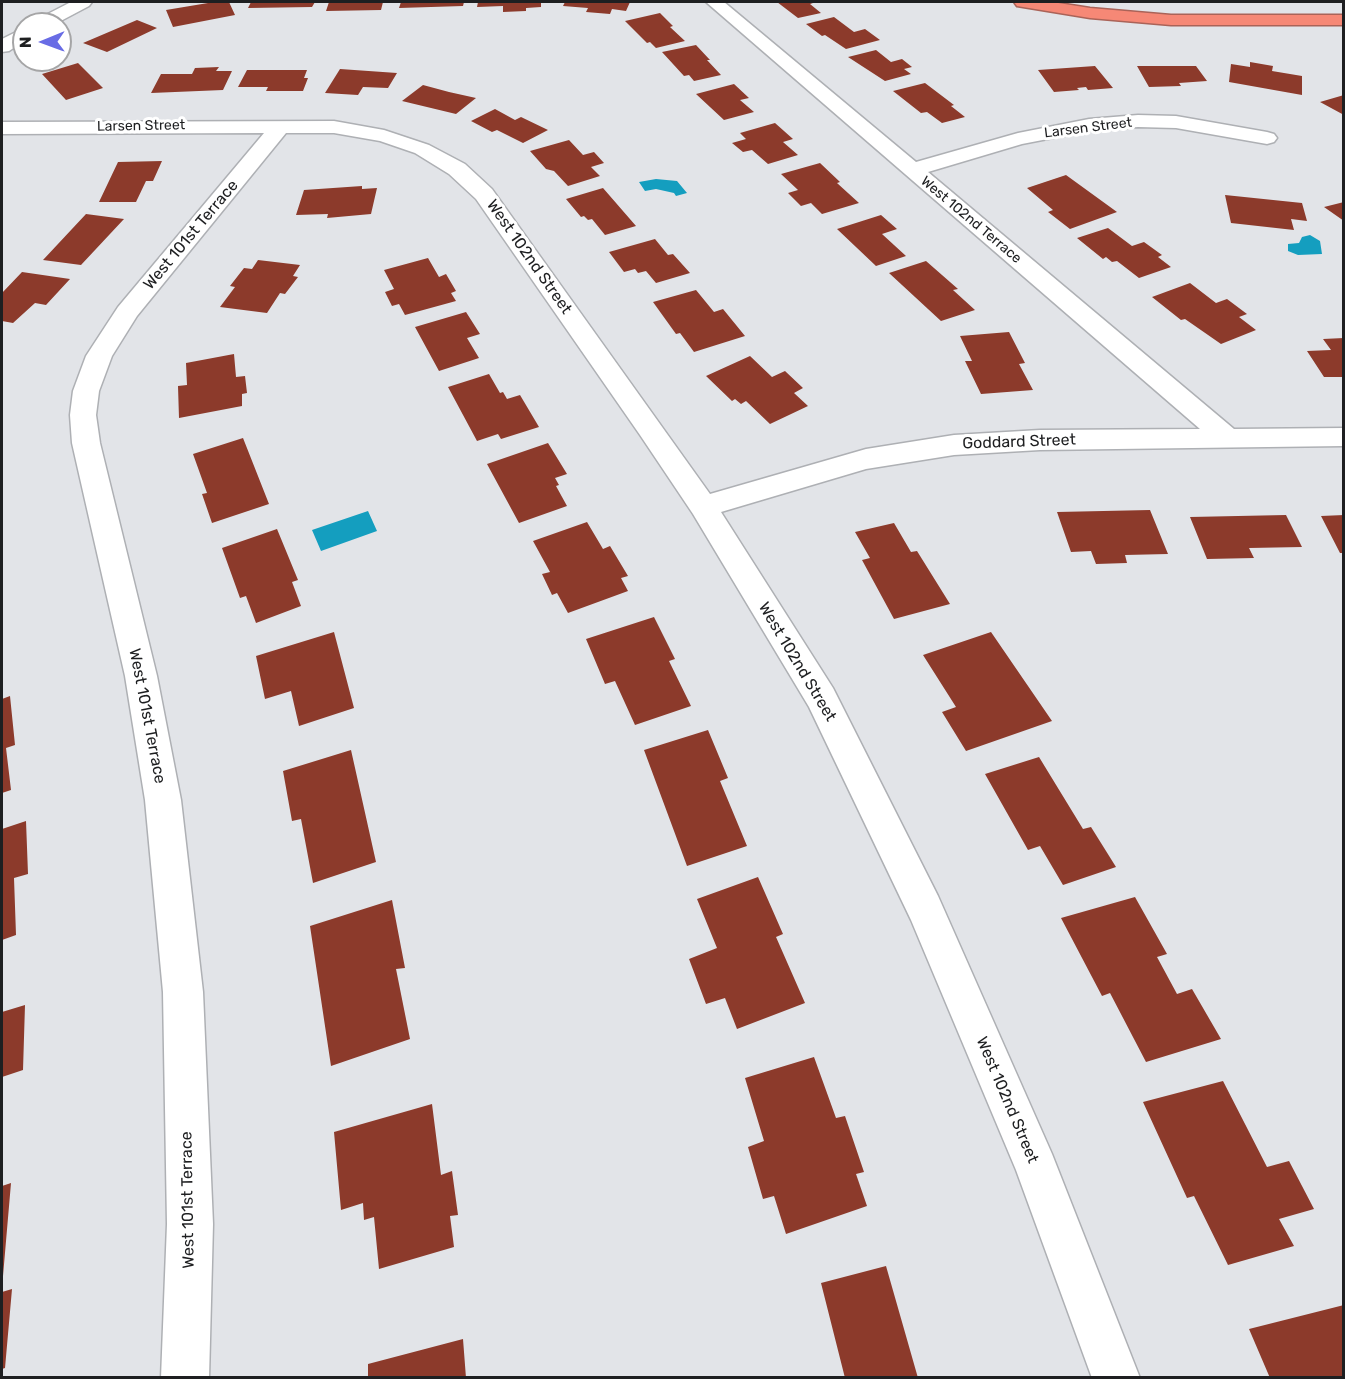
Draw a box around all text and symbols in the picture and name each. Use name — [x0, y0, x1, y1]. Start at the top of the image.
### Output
north arrow — [12, 12, 72, 72]
text: N — [16, 36, 35, 48]
street label: Larsen Street — [1043, 114, 1133, 142]
street label: Larsen Street — [97, 117, 185, 135]
street label: West 102nd Terrace — [917, 173, 1025, 267]
street label: West 101st Terrace — [140, 176, 242, 294]
street label: West 102nd Street — [482, 196, 576, 318]
street label: Goddard Street — [962, 430, 1076, 454]
street label: West 102nd Street — [754, 599, 840, 725]
street label: West 101st Terrace — [124, 647, 170, 785]
street label: West 102nd Street — [972, 1034, 1042, 1166]
street label: West 101st Terrace — [177, 1131, 199, 1269]

